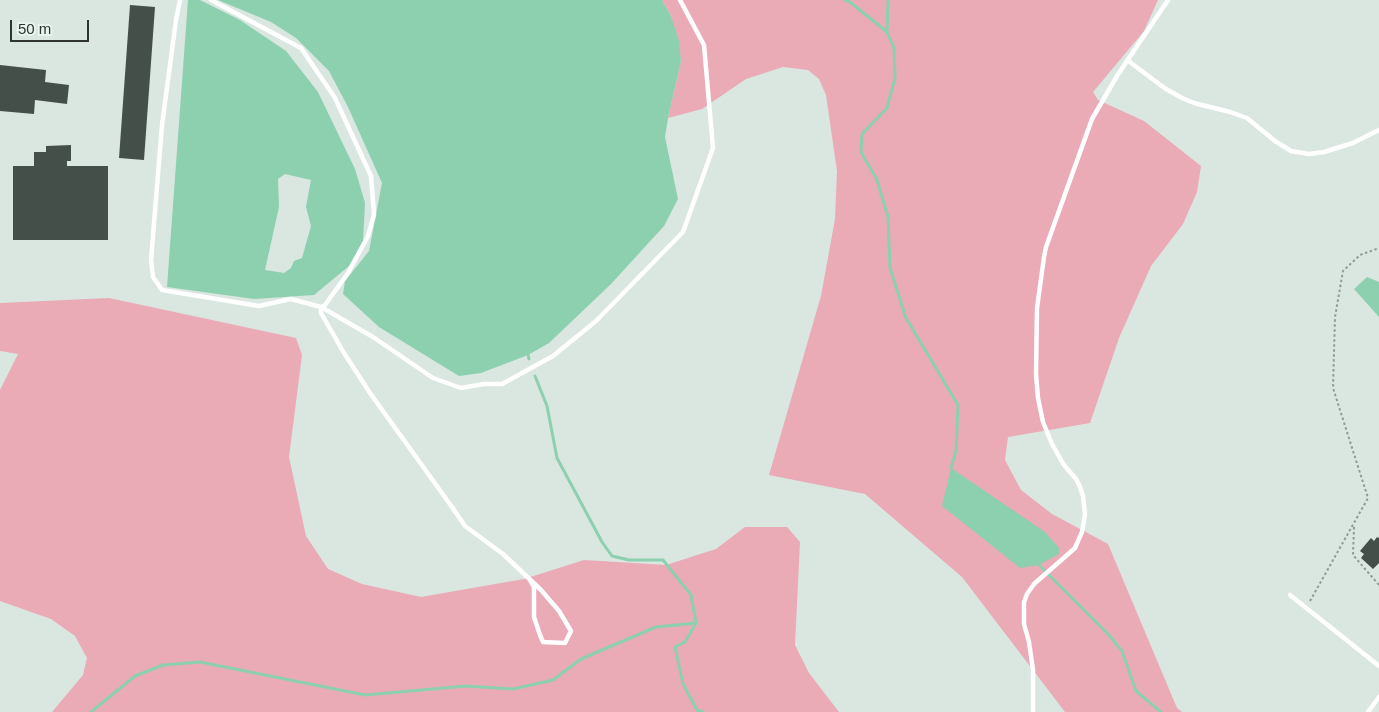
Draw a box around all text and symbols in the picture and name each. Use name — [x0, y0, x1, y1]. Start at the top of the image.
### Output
scale bar — [12, 10, 91, 42]
text: 50 m — [18, 20, 51, 37]

